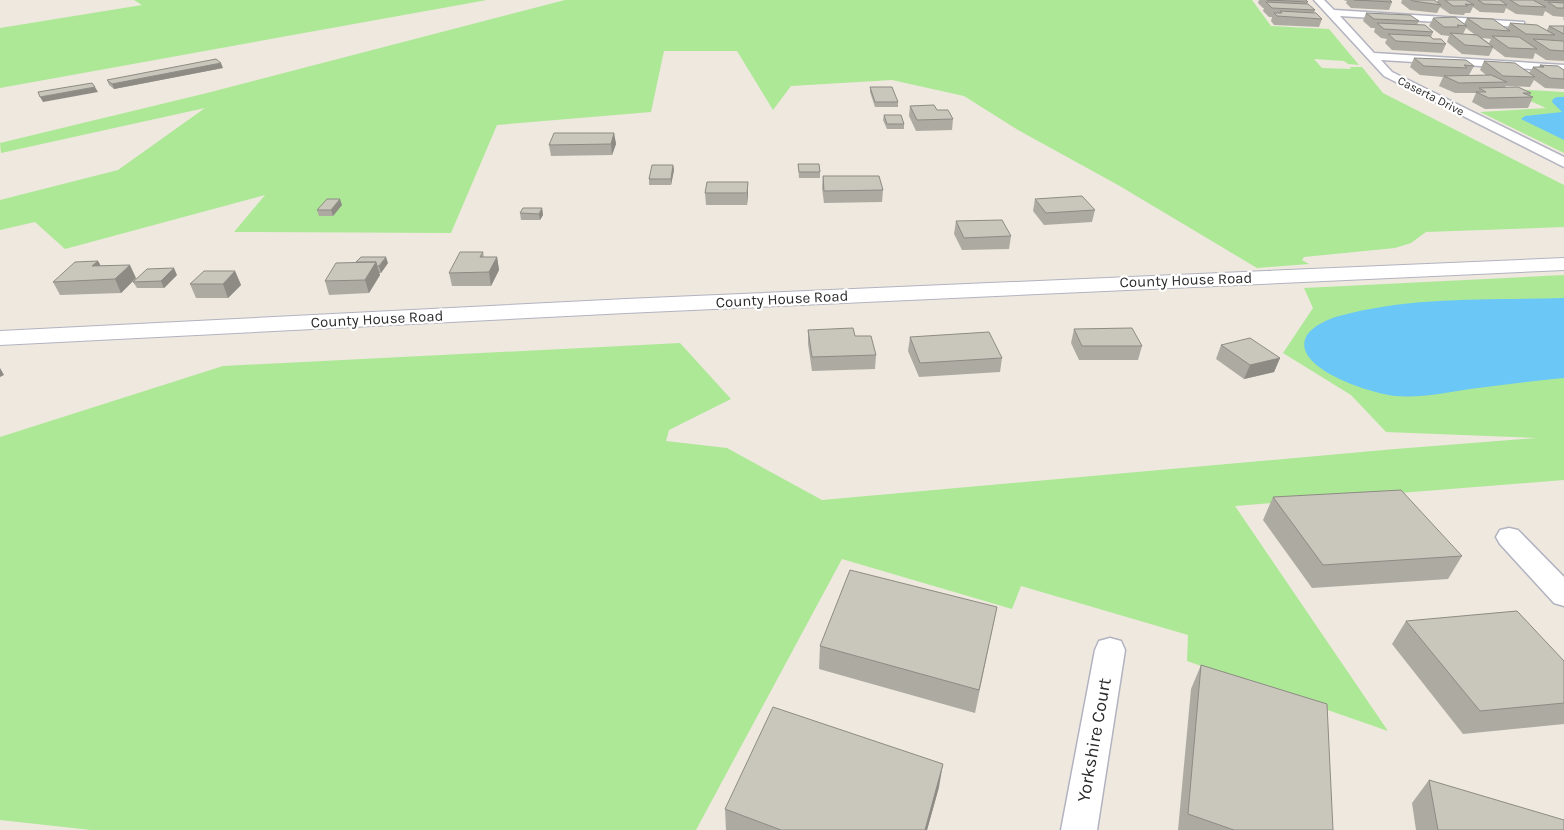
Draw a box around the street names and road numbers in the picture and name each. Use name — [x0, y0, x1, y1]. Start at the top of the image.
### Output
street label: Caserta Drive — [1395, 73, 1467, 119]
street label: County House Road — [1119, 269, 1253, 291]
street label: County House Road — [715, 287, 849, 311]
street label: County House Road — [310, 307, 444, 331]
street label: Yorkshire Court — [1072, 676, 1116, 804]

